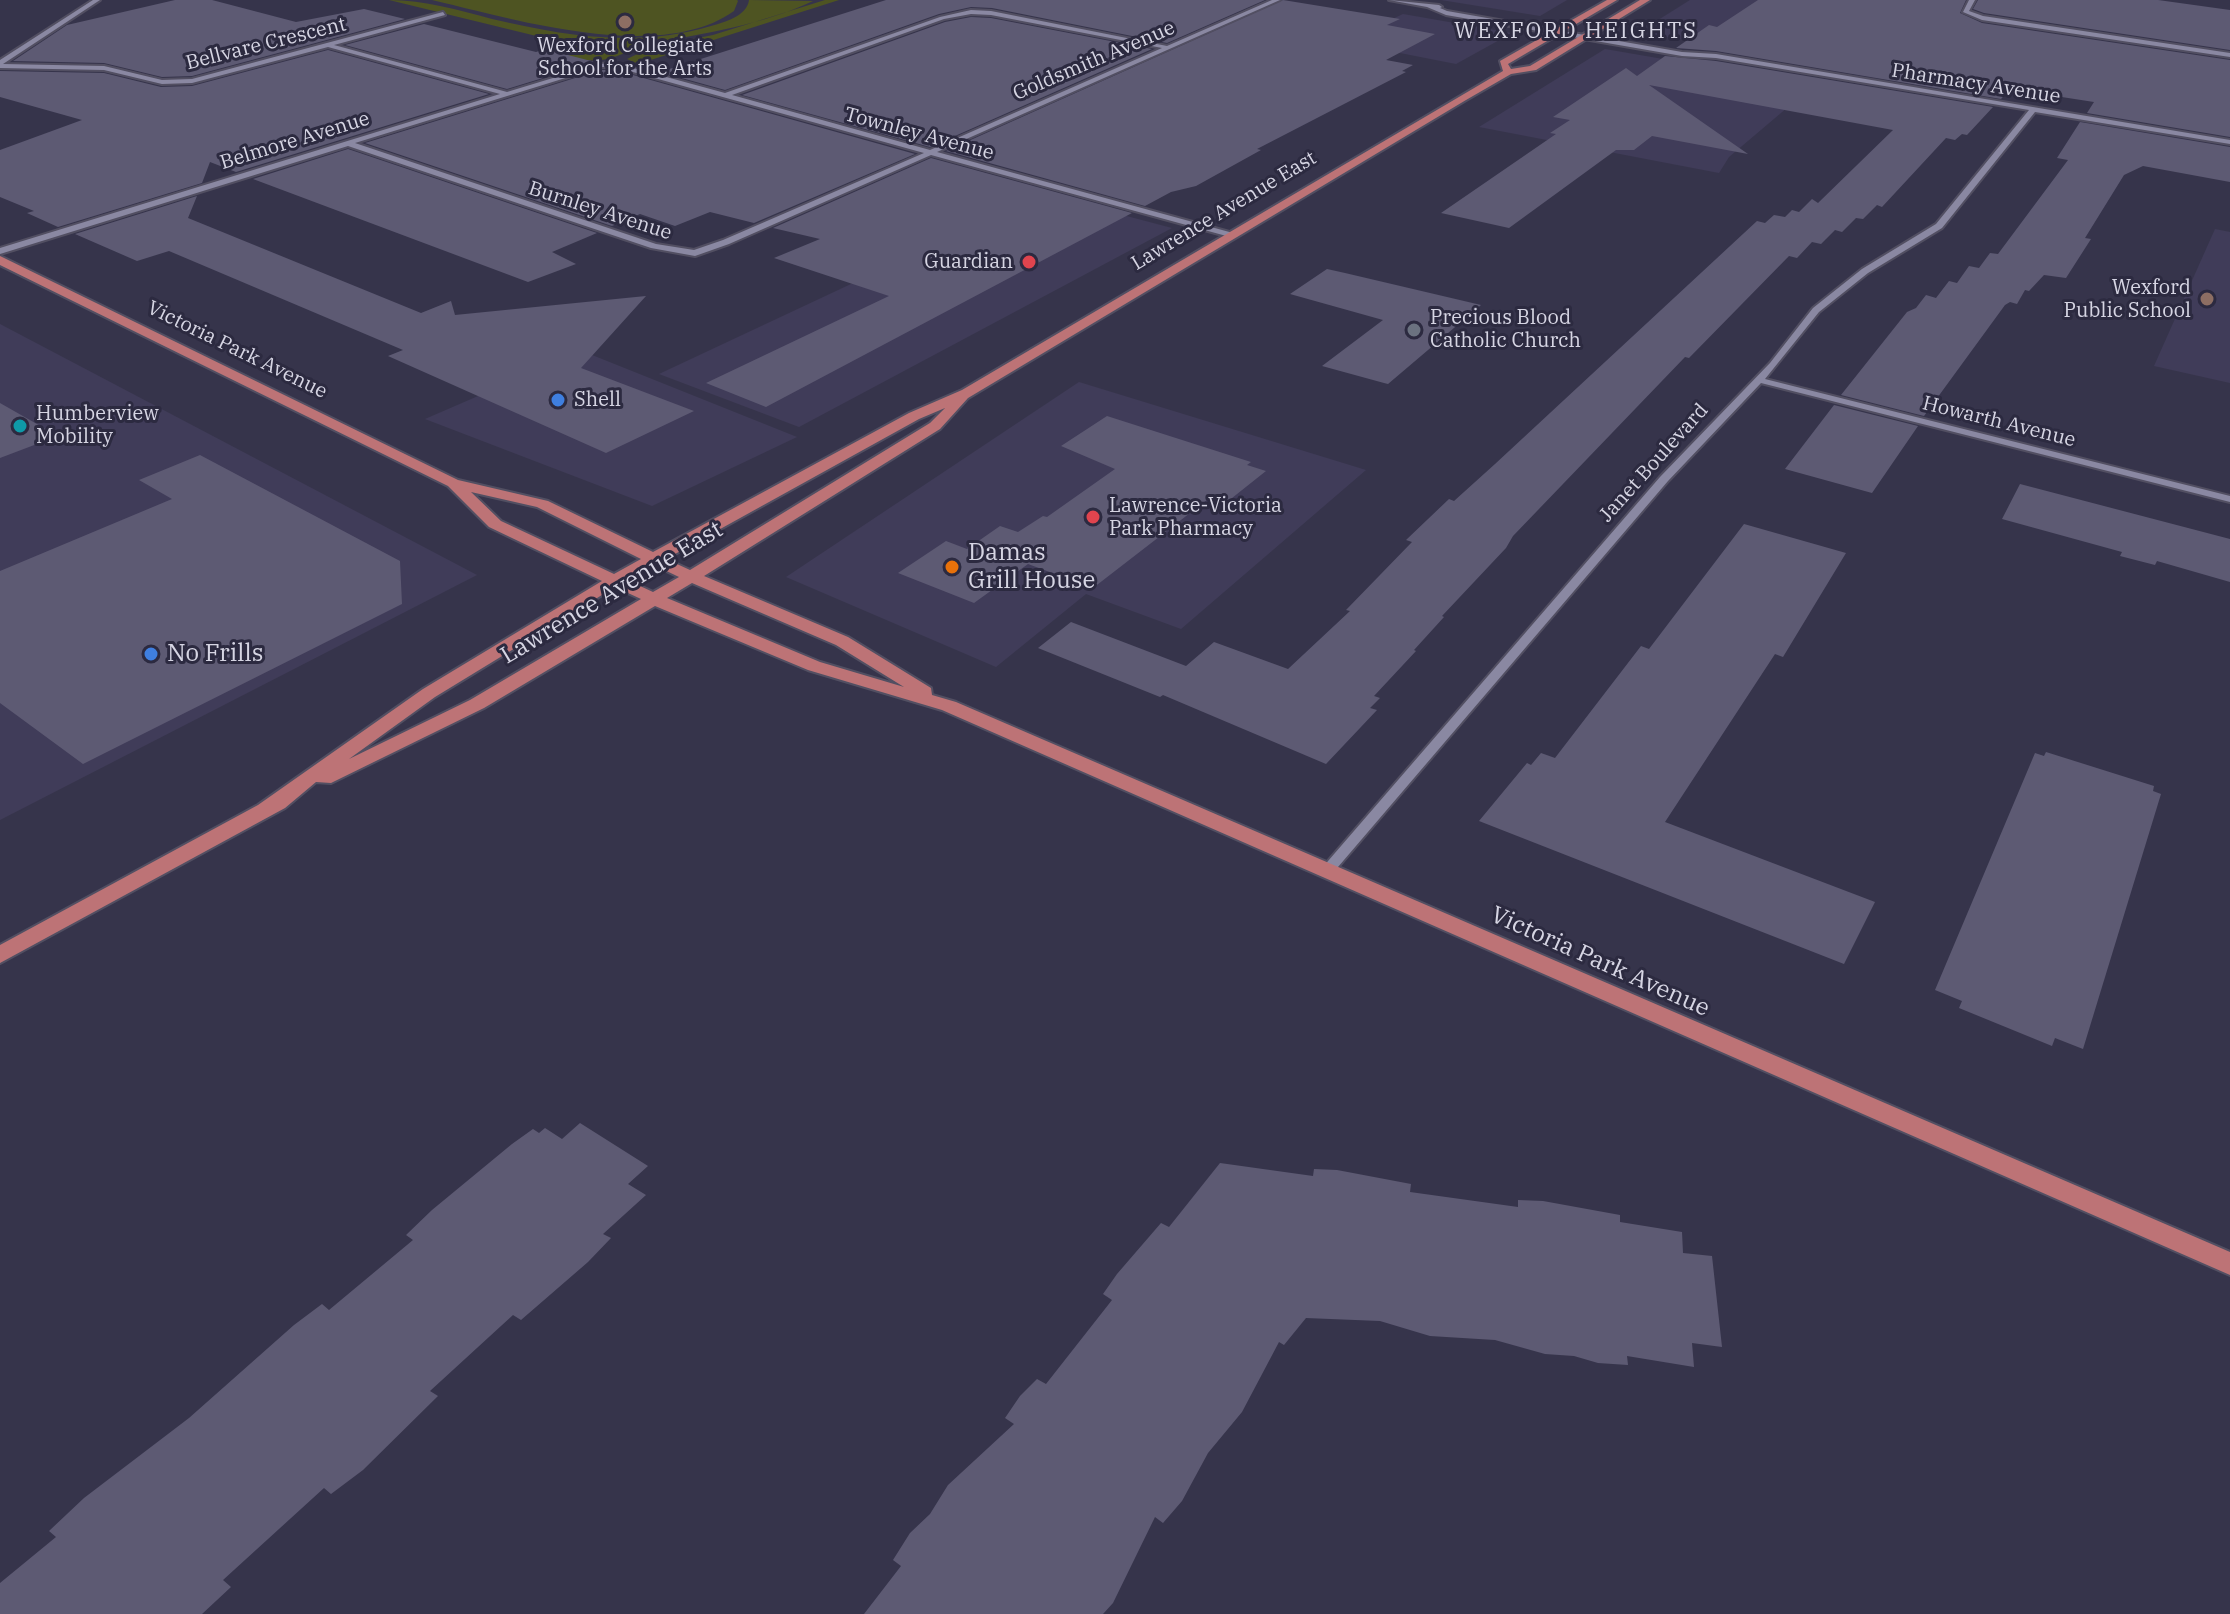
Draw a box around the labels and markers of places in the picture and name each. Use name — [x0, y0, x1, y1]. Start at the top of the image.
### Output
marker: Wexford Collegiate School for the Arts — [616, 13, 634, 31]
place label: Wexford Collegiate School for the Arts — [537, 34, 713, 81]
place label: Guardian — [924, 250, 1013, 274]
marker: Guardian — [1020, 253, 1038, 271]
place label: Wexford Public School — [2064, 276, 2191, 323]
marker: Wexford Public School — [2198, 290, 2216, 308]
place label: Precious Blood Catholic Church — [1430, 306, 1581, 353]
marker: Precious Blood Catholic Church — [1405, 321, 1423, 339]
place label: Shell — [574, 388, 621, 412]
marker: Shell — [549, 391, 567, 409]
place label: Humberview Mobility — [36, 402, 159, 449]
marker: Humberview Mobility — [11, 417, 29, 435]
place label: Lawrence-Victoria Park Pharmacy — [1109, 494, 1282, 541]
marker: Lawrence-Victoria Park Pharmacy — [1084, 508, 1102, 526]
place label: Damas Grill House — [968, 539, 1095, 595]
marker: Damas Grill House — [943, 558, 961, 576]
place label: No Frills — [167, 640, 263, 668]
marker: No Frills — [142, 645, 160, 663]

